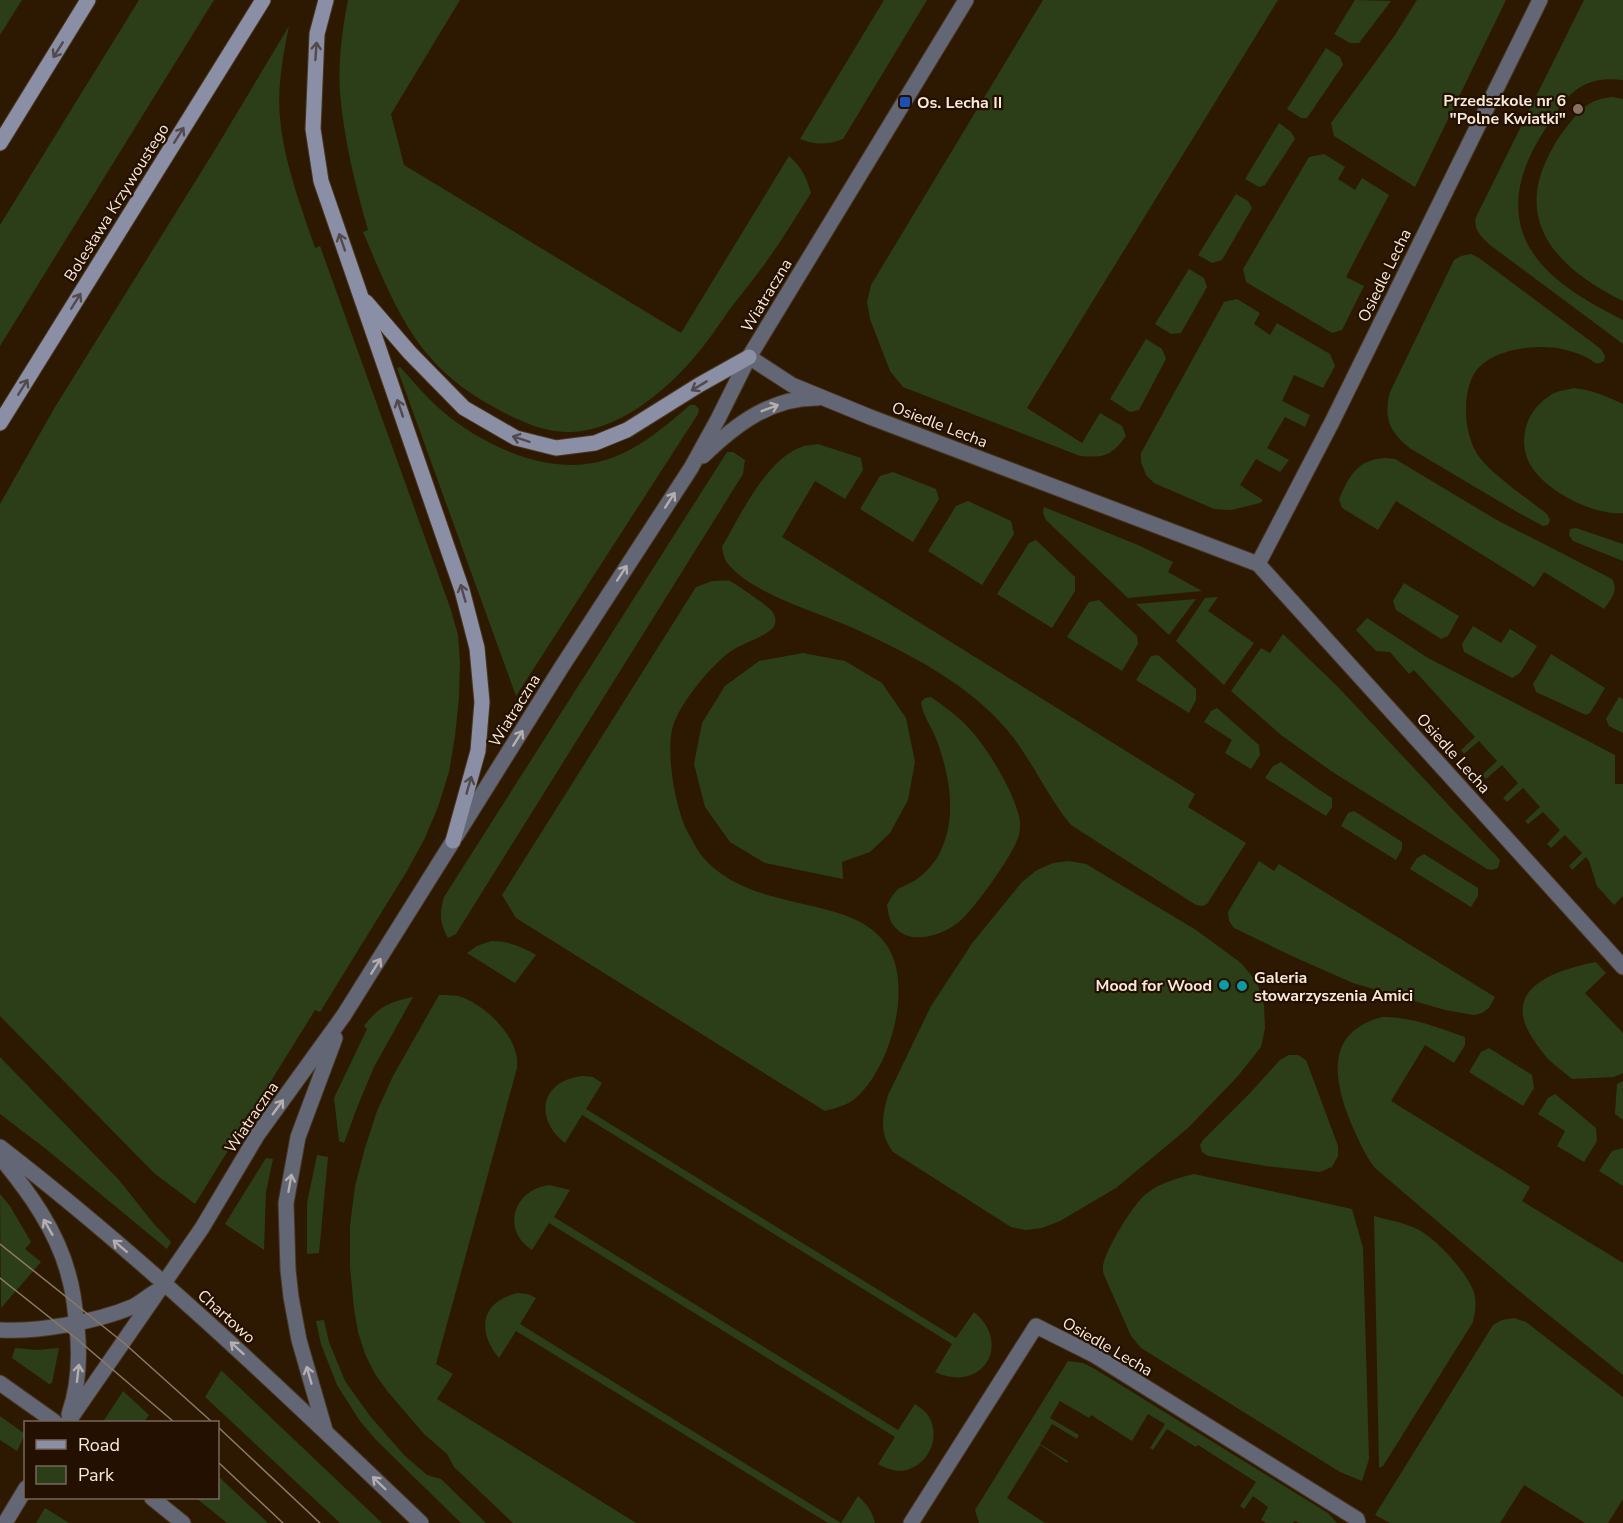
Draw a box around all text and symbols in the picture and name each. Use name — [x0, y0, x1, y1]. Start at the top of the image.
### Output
one-way arrow — [51, 41, 63, 58]
one-way arrow — [311, 42, 322, 62]
place label: Przedszkole nr 6 "Polne Kwiatki" — [1443, 90, 1566, 130]
place label: Os. Lecha II — [917, 92, 1002, 114]
marker: Os. Lecha II — [898, 95, 912, 109]
marker: Przedszkole nr 6 "Polne Kwiatki" — [1571, 102, 1585, 116]
street label: Bolesława Krzywoustego — [59, 119, 175, 286]
one-way arrow — [173, 127, 185, 144]
street label: Osiedle Lecha — [1353, 225, 1417, 326]
one-way arrow — [336, 233, 347, 252]
street label: Wiatraczna — [736, 255, 797, 336]
one-way arrow — [71, 293, 83, 310]
one-way arrow — [17, 379, 29, 396]
one-way arrow — [691, 380, 708, 392]
street label: Osiedle Lecha — [889, 397, 991, 453]
one-way arrow — [394, 399, 405, 418]
one-way arrow — [760, 402, 778, 413]
one-way arrow — [512, 432, 531, 443]
one-way arrow — [664, 492, 676, 509]
one-way arrow — [616, 565, 629, 582]
one-way arrow — [457, 584, 468, 603]
street label: Wiatraczna — [484, 670, 546, 751]
street label: Osiedle Lecha — [1411, 709, 1495, 799]
one-way arrow — [512, 730, 524, 747]
one-way arrow — [464, 775, 475, 794]
one-way arrow — [370, 958, 382, 975]
place label: Galeria stowarzyszenia Amici — [1254, 967, 1413, 1007]
place label: Mood for Wood — [1096, 975, 1212, 997]
marker: Mood for Wood — [1217, 978, 1231, 992]
marker: Galeria stowarzyszenia Amici — [1235, 979, 1249, 993]
street label: Wiatraczna — [220, 1077, 284, 1158]
one-way arrow — [272, 1100, 284, 1116]
one-way arrow — [284, 1173, 295, 1193]
one-way arrow — [42, 1218, 53, 1236]
one-way arrow — [113, 1239, 128, 1253]
street label: Chartowo — [193, 1285, 260, 1349]
street label: Osiedle Lecha — [1058, 1312, 1157, 1382]
one-way arrow — [229, 1341, 244, 1355]
one-way arrow — [72, 1363, 83, 1383]
one-way arrow — [303, 1366, 314, 1385]
legend — [24, 1421, 219, 1499]
text: Road — [78, 1433, 120, 1457]
text: Park — [78, 1463, 115, 1487]
one-way arrow — [372, 1476, 387, 1490]

